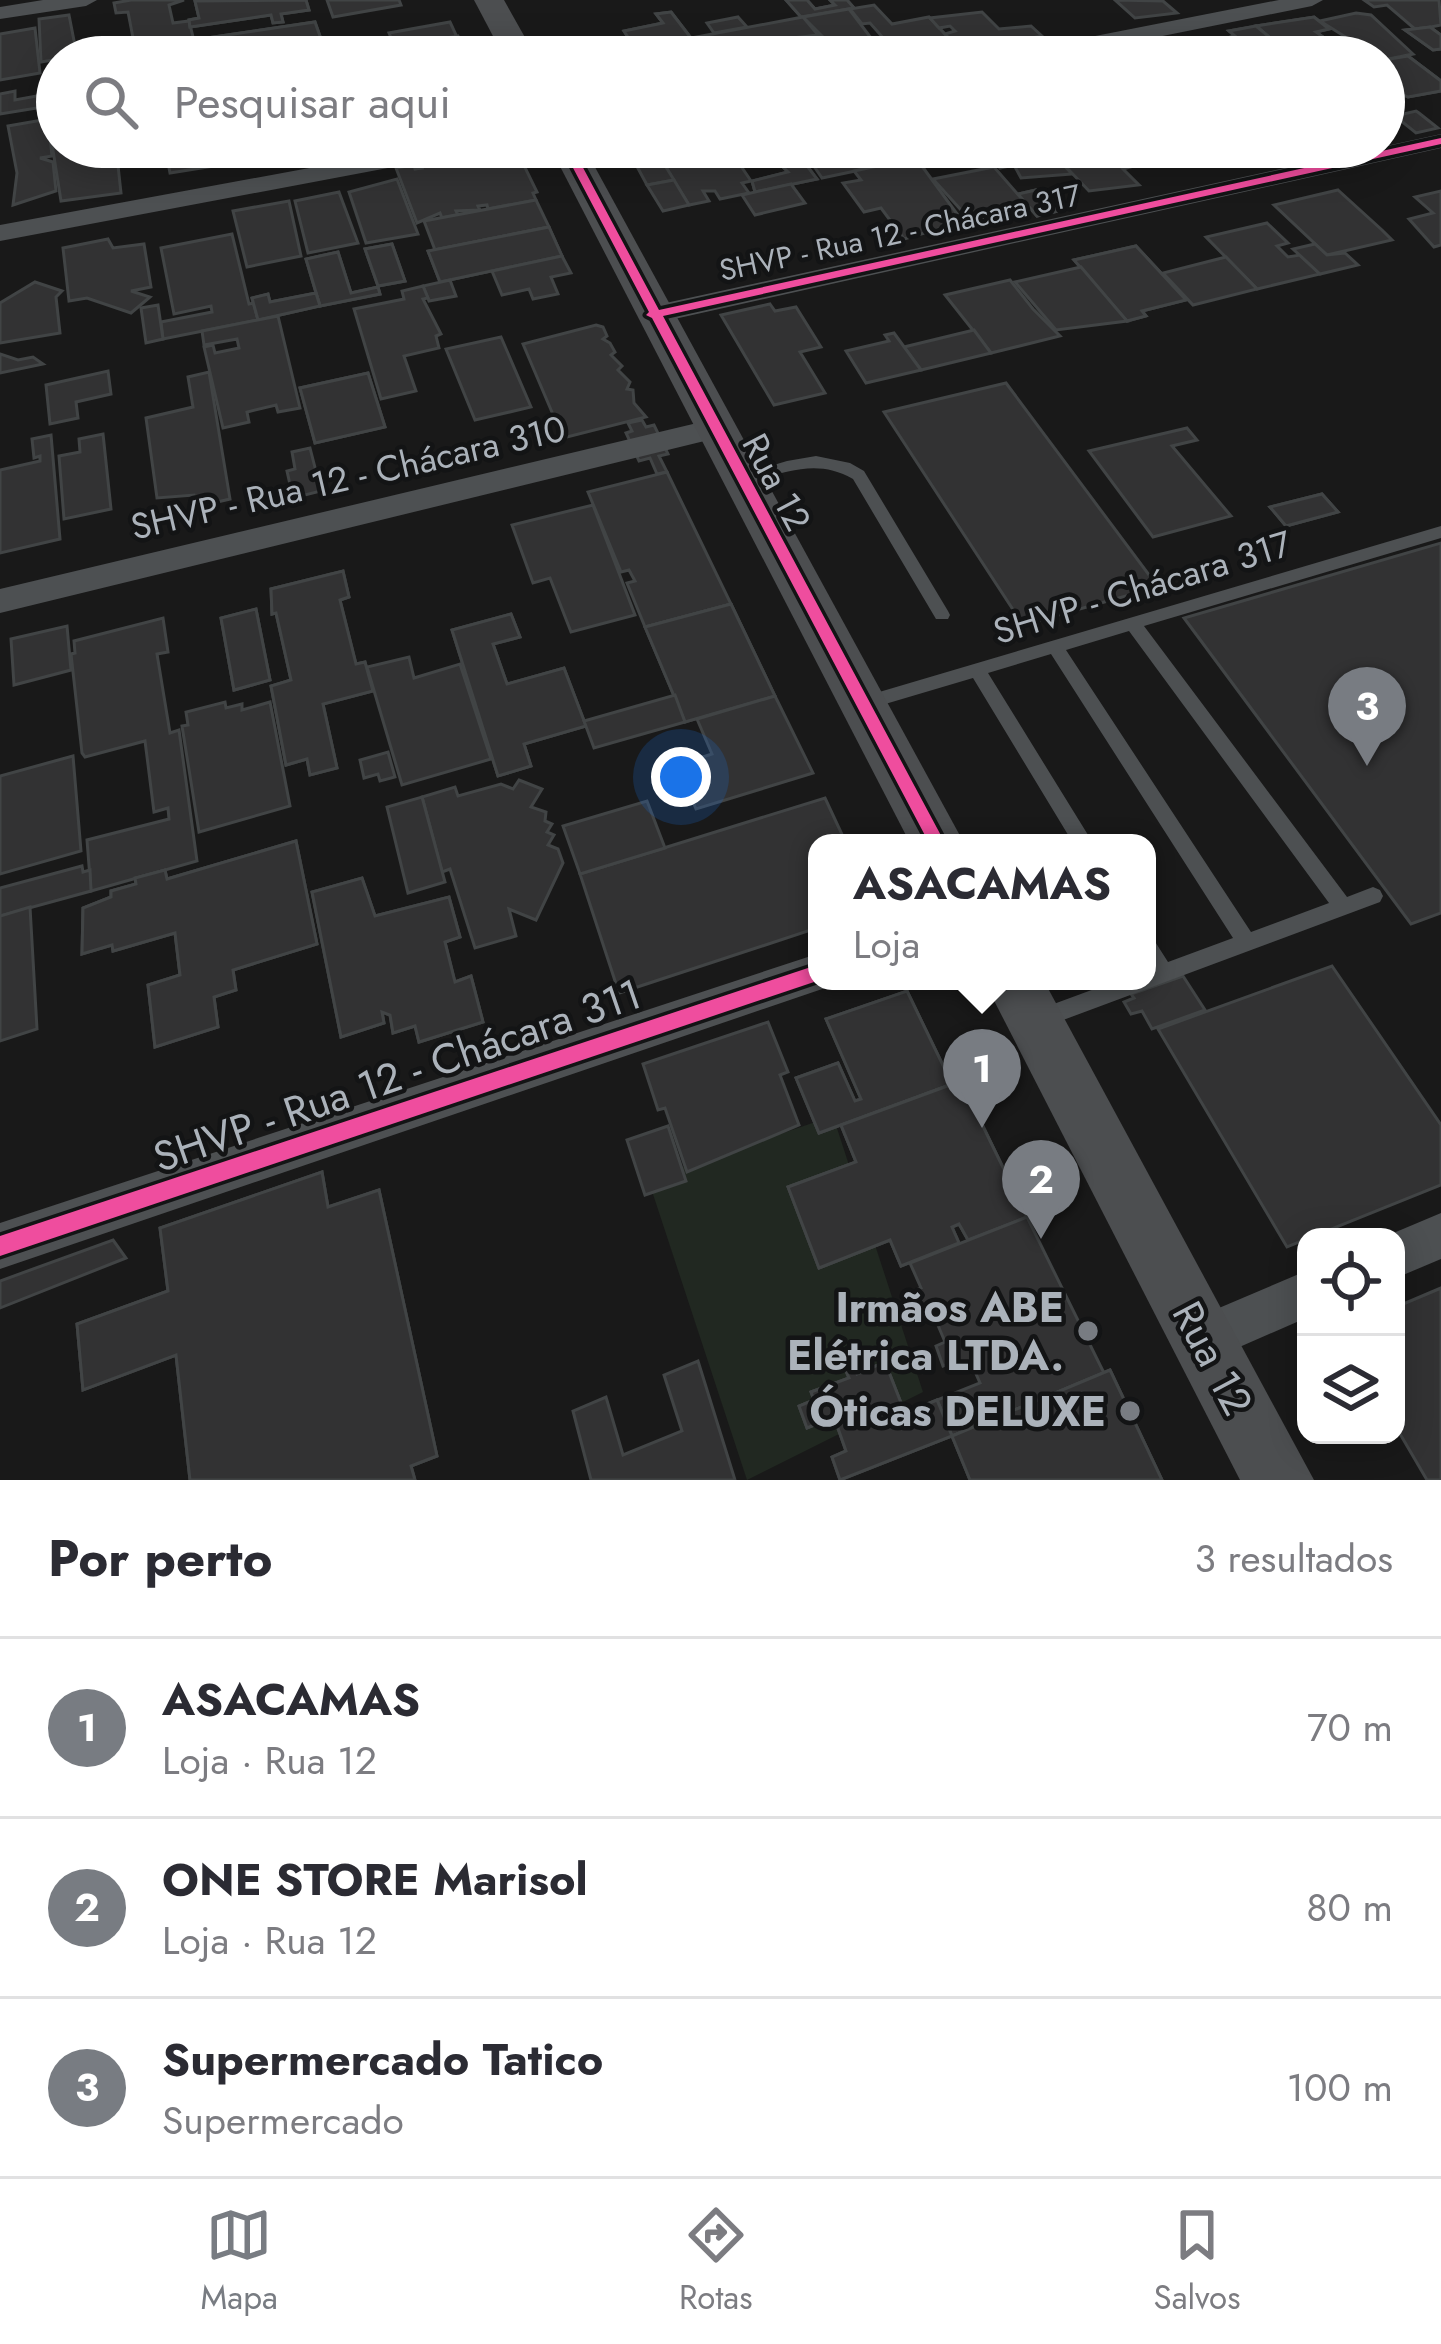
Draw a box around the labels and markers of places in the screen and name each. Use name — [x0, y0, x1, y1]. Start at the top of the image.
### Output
pin: 3 — [1328, 667, 1406, 766]
pin: 1 — [943, 1029, 1021, 1128]
pin: 2 — [1002, 1140, 1080, 1239]
place label: Irmãos ABE Elétrica LTDA. — [787, 1277, 1064, 1386]
marker: Irmãos ABE Elétrica LTDA. — [1075, 1318, 1101, 1344]
place label: Óticas DELUXE — [810, 1381, 1106, 1442]
marker: Óticas DELUXE — [1117, 1398, 1143, 1424]

